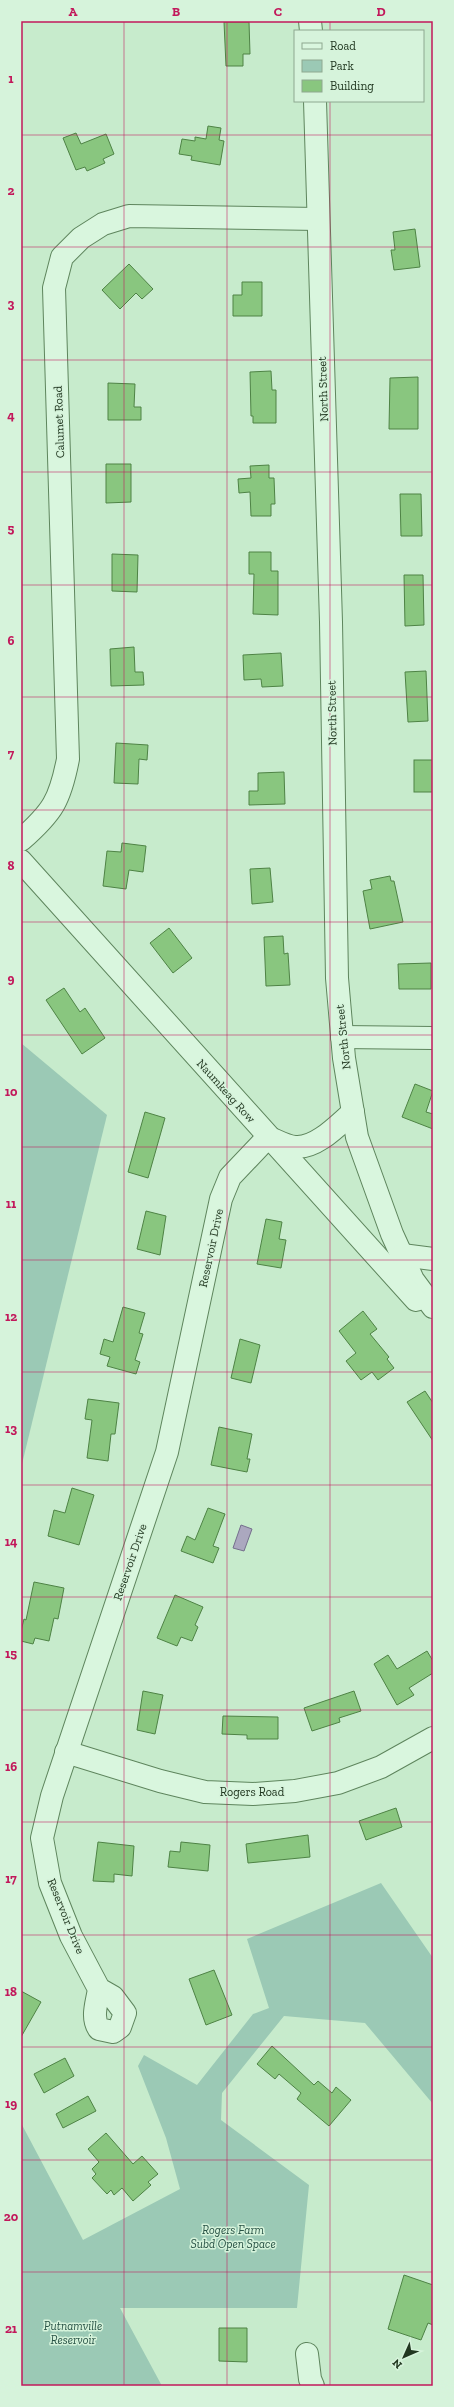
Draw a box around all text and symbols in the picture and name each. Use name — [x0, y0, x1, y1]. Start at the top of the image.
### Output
text: A — [69, 4, 78, 19]
text: B — [172, 4, 180, 19]
text: C — [274, 4, 282, 19]
text: D — [376, 4, 386, 19]
legend — [294, 30, 424, 102]
text: Road — [330, 39, 356, 53]
text: Park — [330, 59, 355, 73]
text: 1 — [8, 71, 14, 86]
text: Building — [330, 79, 374, 93]
text: 2 — [8, 183, 15, 198]
text: 3 — [8, 296, 15, 311]
street label: North Street — [315, 356, 331, 422]
street label: Calumet Road — [51, 385, 67, 458]
text: 4 — [7, 408, 15, 423]
text: 5 — [8, 521, 15, 536]
text: 6 — [8, 633, 15, 648]
street label: North Street — [324, 680, 340, 746]
text: 7 — [8, 746, 15, 761]
text: 8 — [7, 858, 15, 873]
text: 9 — [8, 971, 15, 986]
street label: North Street — [333, 1003, 353, 1070]
street label: Naumkeag Row — [194, 1056, 259, 1126]
text: 10 — [5, 1084, 18, 1099]
text: 11 — [6, 1196, 17, 1211]
street label: Reservoir Drive — [196, 1207, 226, 1289]
text: 12 — [5, 1309, 17, 1324]
text: 13 — [5, 1421, 17, 1436]
street label: Reservoir Drive — [110, 1522, 150, 1602]
text: 14 — [5, 1534, 18, 1549]
text: 15 — [5, 1646, 17, 1661]
text: 16 — [5, 1759, 17, 1774]
street label: Rogers Road — [220, 1785, 285, 1799]
text: 17 — [5, 1871, 17, 1886]
street label: Reservoir Drive — [45, 1876, 88, 1956]
text: 18 — [5, 1984, 17, 1999]
text: 19 — [5, 2096, 17, 2111]
text: 20 — [4, 2209, 19, 2224]
park label: Rogers Farm Subd Open Space — [190, 2223, 276, 2251]
park label: Putnamville Reservoir — [44, 2319, 102, 2347]
text: 21 — [5, 2321, 18, 2336]
north arrow — [384, 2337, 424, 2377]
text: N — [389, 2356, 405, 2371]

